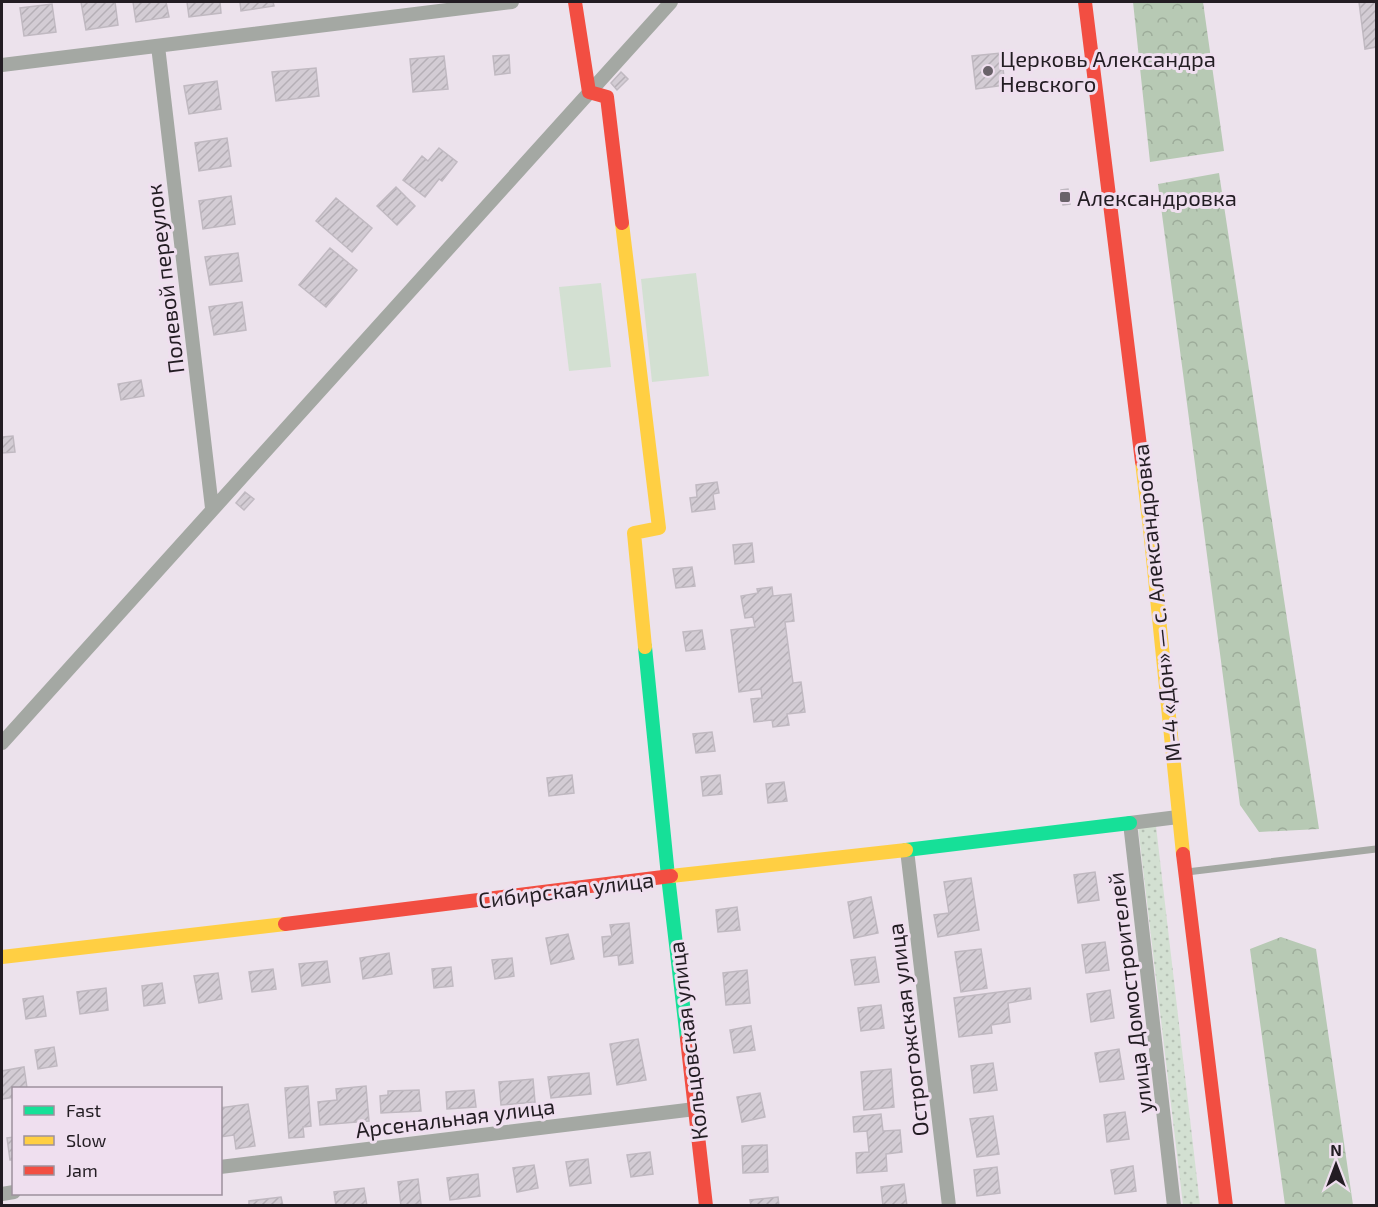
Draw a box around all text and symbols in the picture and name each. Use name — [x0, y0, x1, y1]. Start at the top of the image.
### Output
place label: Церковь Александра Невского — [1000, 45, 1216, 96]
marker: Церковь Александра Невского — [981, 64, 995, 78]
street label: Полевой переулок — [139, 182, 190, 375]
place label: Александровка — [1077, 184, 1237, 210]
marker: Александровка — [1058, 190, 1072, 204]
street label: М-4 «Дон» — с. Александровка — [1126, 443, 1186, 763]
street label: Сибирская улица — [477, 865, 655, 914]
street label: улица Домостроителей — [1101, 871, 1158, 1115]
street label: Острогожская улица — [881, 922, 934, 1138]
street label: Кольцовская улица — [662, 940, 713, 1142]
legend — [12, 1087, 222, 1195]
street label: Арсенальная улица — [354, 1092, 556, 1143]
text: Fast — [66, 1099, 101, 1121]
text: Slow — [66, 1129, 107, 1151]
north arrow — [1306, 1135, 1366, 1195]
text: N — [1330, 1140, 1342, 1159]
text: Jam — [66, 1159, 98, 1181]

